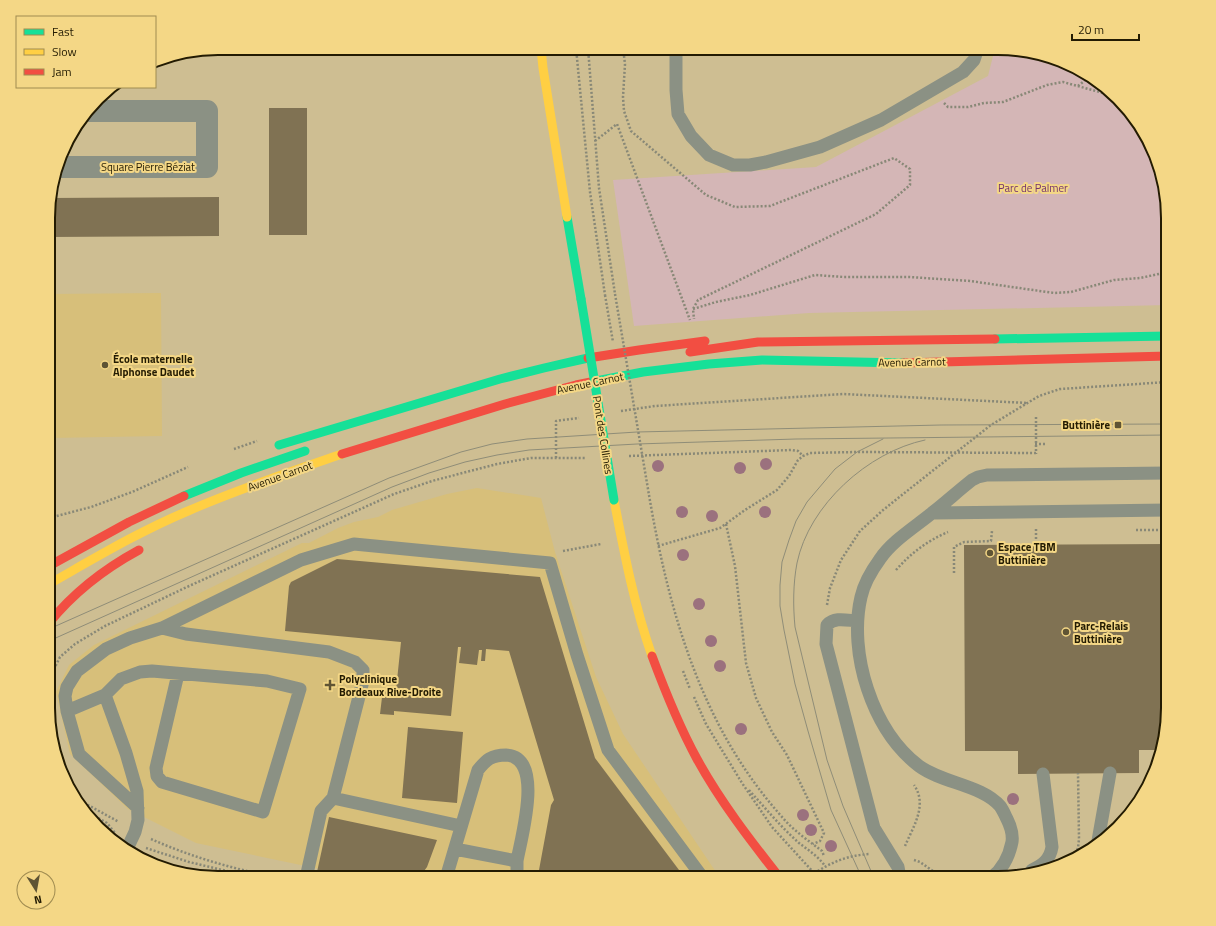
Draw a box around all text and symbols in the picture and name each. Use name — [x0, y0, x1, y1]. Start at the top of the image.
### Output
legend — [16, 16, 156, 88]
scale bar — [1072, 16, 1139, 42]
text: 20 m — [1078, 20, 1104, 39]
text: Fast — [52, 22, 75, 41]
text: Slow — [52, 42, 77, 61]
text: Jam — [52, 62, 72, 81]
street label: Square Pierre Béziat — [101, 159, 195, 175]
park label: Parc de Palmer — [998, 180, 1068, 196]
place label: École maternelle Alphonse Daudet — [113, 351, 194, 380]
street label: Avenue Carnot — [878, 353, 946, 371]
marker: École maternelle Alphonse Daudet — [100, 360, 110, 370]
street label: Avenue Carnot — [555, 368, 625, 398]
street label: Pont des Collines — [589, 395, 617, 475]
place label: Buttinière — [1062, 417, 1110, 433]
marker: Buttinière — [1113, 420, 1123, 430]
street label: Avenue Carnot — [245, 457, 315, 495]
place label: Espace TBM Buttinière — [998, 539, 1056, 568]
marker: Espace TBM Buttinière — [985, 548, 995, 558]
place label: Parc-Relais Buttinière — [1074, 618, 1128, 647]
marker: Parc-Relais Buttinière — [1061, 627, 1071, 637]
place label: Polyclinique Bordeaux Rive-Droite — [339, 671, 442, 700]
marker: Polyclinique Bordeaux Rive-Droite — [324, 679, 336, 691]
north arrow — [16, 870, 56, 910]
text: N — [33, 891, 43, 908]

